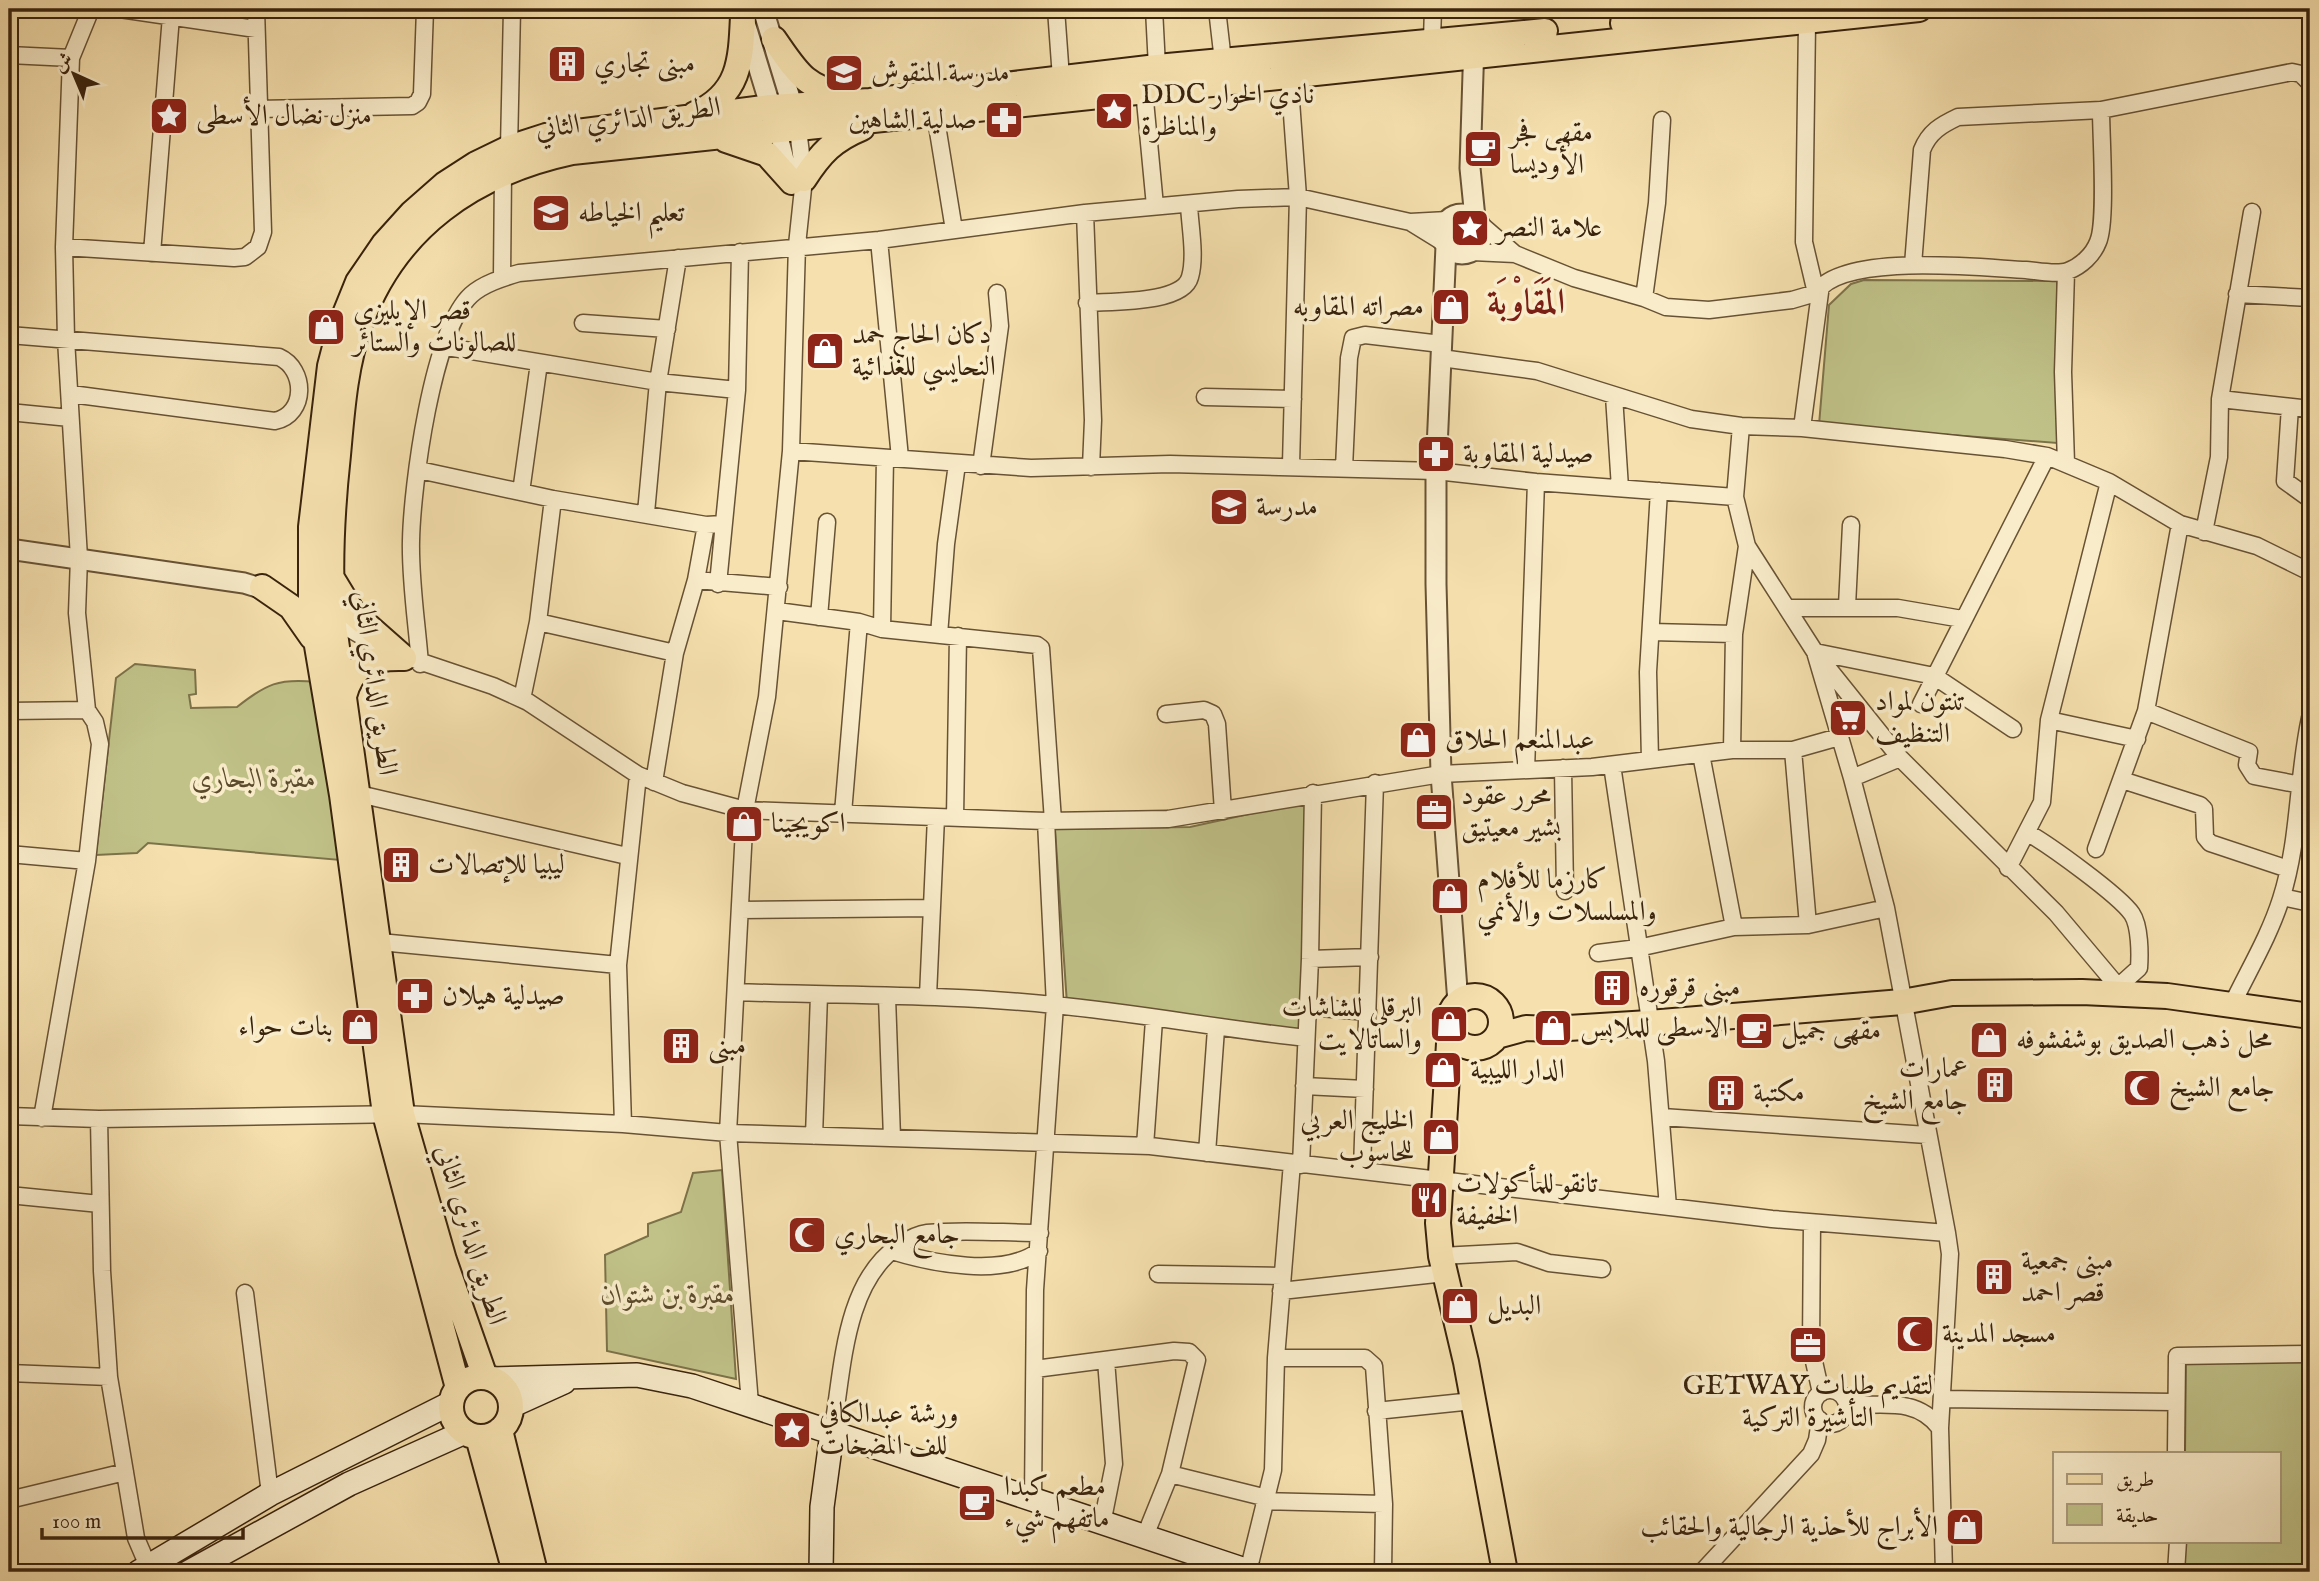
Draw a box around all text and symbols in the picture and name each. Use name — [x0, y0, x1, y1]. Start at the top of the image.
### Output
north arrow — [38, 38, 108, 108]
building icon: مبنى تجاري — [546, 43, 588, 85]
place label: مبنى تجاري — [594, 47, 695, 85]
text: ش — [48, 48, 79, 78]
school or university icon: مدرسة المنقوش — [823, 52, 865, 94]
place label: مدرسة المنقوش — [871, 56, 1010, 91]
place label: DDC نادي الحوار والمناظرة — [1141, 78, 1314, 145]
street label: الطريق الدائري الثاني — [533, 90, 723, 151]
place icon: DDC نادي الحوار والمناظرة — [1093, 90, 1135, 132]
place icon: منزل نضال الأسطى — [148, 95, 190, 137]
place label: منزل نضال الأسطى — [196, 96, 372, 134]
pharmacy icon: صدلية الشاهين — [983, 99, 1025, 141]
place label: صدلية الشاهين — [849, 103, 977, 138]
place label: مقهى فجر الأوديسا — [1507, 116, 1593, 183]
cafe icon: مقهى فجر الأوديسا — [1462, 128, 1504, 170]
school or university icon: تعليم الخياطه — [530, 192, 572, 234]
place label: تعليم الخياطه — [578, 196, 685, 239]
place icon: علامة النصر — [1449, 207, 1491, 249]
place label: علامة النصر — [1494, 211, 1602, 246]
district label: المَقَاوْبَة — [1487, 275, 1565, 326]
shop icon: مصراته المقاوبه — [1430, 286, 1472, 328]
place label: مصراته المقاوبه — [1293, 290, 1424, 325]
place label: قصر الإيليزي للصالونات والستائر — [350, 294, 516, 361]
shop icon: قصر الإيليزي للصالونات والستائر — [305, 306, 347, 348]
place label: دكان الحاج حمد النحايسي للغذائية — [852, 318, 996, 392]
shop icon: دكان الحاج حمد النحايسي للغذائية — [804, 330, 846, 372]
pharmacy icon: صيدلية المقاوبة — [1415, 433, 1457, 475]
place label: صيدلية المقاوبة — [1463, 437, 1594, 472]
school or university icon: مدرسة — [1208, 486, 1250, 528]
place label: مدرسة — [1256, 490, 1318, 525]
street label: الطريق الدائري الثاني — [341, 588, 404, 778]
place label: تنتون لمواد التنظيف — [1875, 685, 1966, 752]
supermarket icon: تنتون لمواد التنظيف — [1827, 697, 1869, 739]
shop icon: عبدالمنعم الحلاق — [1397, 719, 1439, 761]
place label: عبدالمنعم الحلاق — [1445, 723, 1595, 765]
park label: مقبرة البحاري — [192, 762, 316, 800]
place label: محرر عقود بشير معيتيق — [1461, 779, 1561, 846]
office icon: محرر عقود بشير معيتيق — [1413, 791, 1455, 833]
shop icon: اكويجينا — [723, 803, 765, 845]
place label: اكويجينا — [771, 807, 846, 842]
building icon: ليبيا للإتصالات — [380, 844, 422, 886]
place label: ليبيا للإتصالات — [428, 848, 565, 884]
place label: كارزما للأفلام والمسلسلات والأنمي — [1477, 861, 1657, 937]
shop icon: كارزما للأفلام والمسلسلات والأنمي — [1429, 875, 1471, 917]
building icon: مبنى قرقوره — [1591, 967, 1633, 1009]
place label: مبنى قرقوره — [1639, 971, 1741, 1007]
pharmacy icon: صيدلية هيلان — [394, 975, 436, 1017]
place label: صيدلية هيلان — [442, 979, 565, 1014]
place label: البرقلي للشاشات والساتالايت — [1282, 991, 1422, 1058]
shop icon: البرقلي للشاشات والساتالايت — [1428, 1003, 1470, 1045]
shop icon: بنات حواء — [339, 1006, 381, 1048]
shop icon: الاسطى للملابس — [1532, 1007, 1574, 1049]
place label: بنات حواء — [238, 1010, 333, 1045]
cafe icon: مقهى جميل — [1733, 1010, 1775, 1052]
place label: الاسطى للملابس — [1580, 1011, 1728, 1046]
place label: مقهى جميل — [1781, 1014, 1881, 1049]
shop icon: محل ذهب الصديق بوشفشوفه — [1968, 1019, 2010, 1061]
place label: محل ذهب الصديق بوشفشوفه — [2016, 1023, 2272, 1058]
building icon: مبنى — [660, 1025, 702, 1067]
place label: مبنى — [708, 1029, 746, 1065]
shop icon: الدار الليبية — [1422, 1049, 1464, 1091]
place label: عمارات جامع الشيخ — [1862, 1052, 1968, 1125]
place label: الدار الليبية — [1470, 1053, 1565, 1088]
building icon: عمارات جامع الشيخ — [1974, 1064, 2016, 1106]
mosque icon: جامع الشيخ — [2121, 1067, 2163, 1109]
place label: جامع الشيخ — [2169, 1071, 2275, 1112]
building icon: مكتبة — [1705, 1072, 1747, 1114]
place label: مكتبة — [1753, 1076, 1805, 1111]
place label: الخليج العربي للحاسوب — [1300, 1104, 1414, 1171]
shop icon: الخليج العربي للحاسوب — [1420, 1116, 1462, 1158]
street label: الطريق الدائري الثاني — [423, 1141, 514, 1330]
place label: تانقو للمأكولات الخفيفة — [1456, 1163, 1598, 1234]
restaurant icon: تانقو للمأكولات الخفيفة — [1408, 1179, 1450, 1221]
mosque icon: جامع البحاري — [786, 1214, 828, 1256]
place label: جامع البحاري — [834, 1218, 960, 1259]
place label: مبنى جمعية قصر احمد — [2021, 1244, 2113, 1311]
building icon: مبنى جمعية قصر احمد — [1973, 1256, 2015, 1298]
park label: مقبرة بن شتوان — [601, 1278, 735, 1313]
shop icon: البديل — [1439, 1285, 1481, 1327]
place label: البديل — [1487, 1289, 1541, 1324]
mosque icon: مسجد المدينة — [1894, 1313, 1936, 1355]
place label: مسجد المدينة — [1942, 1317, 2056, 1352]
office icon: GETWAY لتقديم طلبات التأشيرة التركية — [1787, 1324, 1829, 1366]
place label: GETWAY لتقديم طلبات التأشيرة التركية — [1683, 1369, 1933, 1436]
place label: ورشة عبدالكافي للف المضخات — [819, 1397, 958, 1464]
place icon: ورشة عبدالكافي للف المضخات — [771, 1409, 813, 1451]
legend — [2053, 1452, 2280, 1542]
text: طريق — [2116, 1467, 2154, 1494]
place label: مطعم كبدا ماتفهم شيء — [1004, 1470, 1110, 1544]
cafe icon: مطعم كبدا ماتفهم شيء — [956, 1482, 998, 1524]
scale bar — [42, 1497, 243, 1541]
text: حديقة — [2116, 1503, 2159, 1530]
shop icon: الأبراج للأحذية الرجالية والحقائب — [1944, 1506, 1986, 1548]
place label: الأبراج للأحذية الرجالية والحقائب — [1641, 1507, 1938, 1551]
text: 100 m — [52, 1509, 101, 1536]

